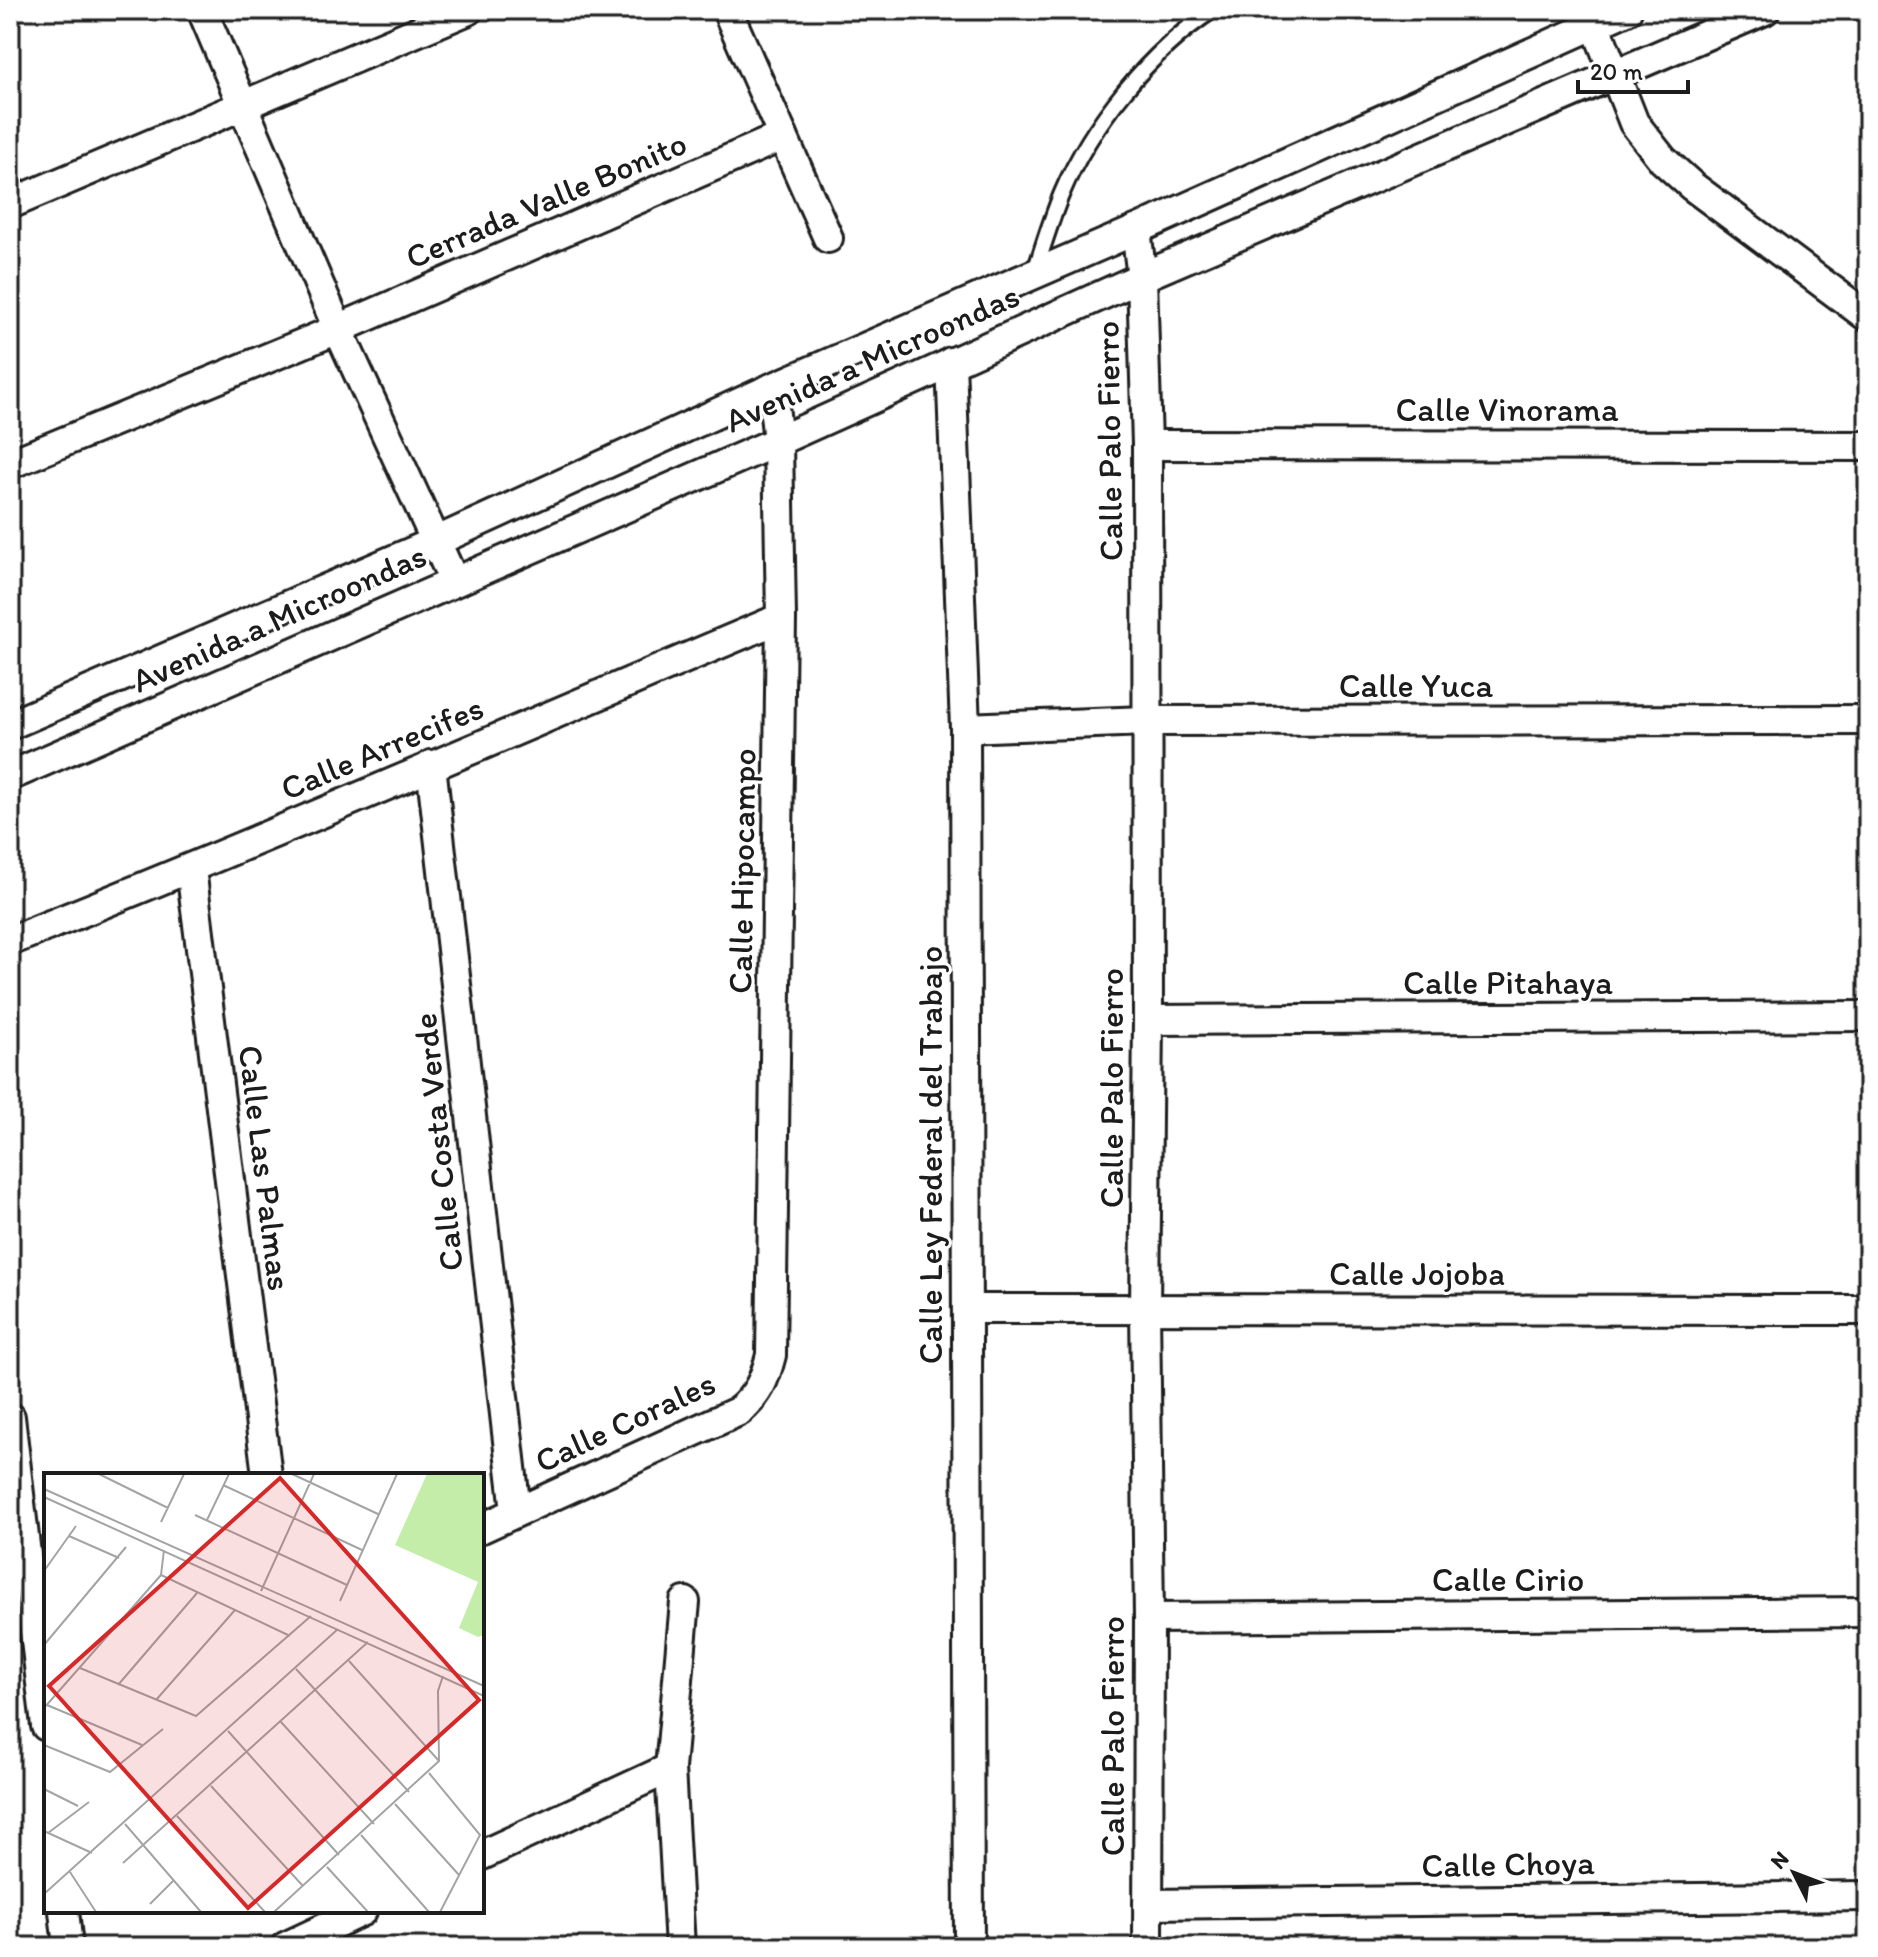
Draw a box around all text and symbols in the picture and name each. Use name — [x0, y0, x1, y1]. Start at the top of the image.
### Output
scale bar — [1578, 44, 1688, 94]
text: 20 m — [1590, 57, 1643, 86]
street label: Cerrada Valle Bonito — [399, 122, 693, 278]
street label: Avenida a Microondas — [718, 275, 1026, 441]
street label: Calle Palo Fierro — [1086, 320, 1132, 562]
street label: Calle Vinorama — [1395, 389, 1619, 430]
street label: Avenida a Microondas — [125, 535, 433, 701]
street label: Calle Yuca — [1339, 665, 1494, 706]
street label: Calle Arrecifes — [275, 687, 489, 809]
street label: Calle Hipocampo — [719, 748, 765, 994]
street label: Calle Ley Federal del Trabajo — [910, 946, 951, 1364]
street label: Calle Pitahaya — [1403, 962, 1613, 1003]
street label: Calle Palo Fierro — [1091, 968, 1132, 1208]
street label: Calle Costa Verde — [404, 1011, 472, 1273]
street label: Calle Las Palmas — [230, 1043, 300, 1293]
street label: Calle Jojoba — [1329, 1253, 1505, 1294]
street label: Calle Corales — [528, 1362, 722, 1482]
inset map — [44, 1473, 484, 1913]
street label: Calle Cirio — [1432, 1559, 1584, 1600]
street label: Calle Palo Fierro — [1092, 1616, 1133, 1856]
north arrow — [1754, 1833, 1834, 1913]
street label: Calle Choya — [1421, 1842, 1595, 1886]
text: N — [1765, 1845, 1795, 1875]

